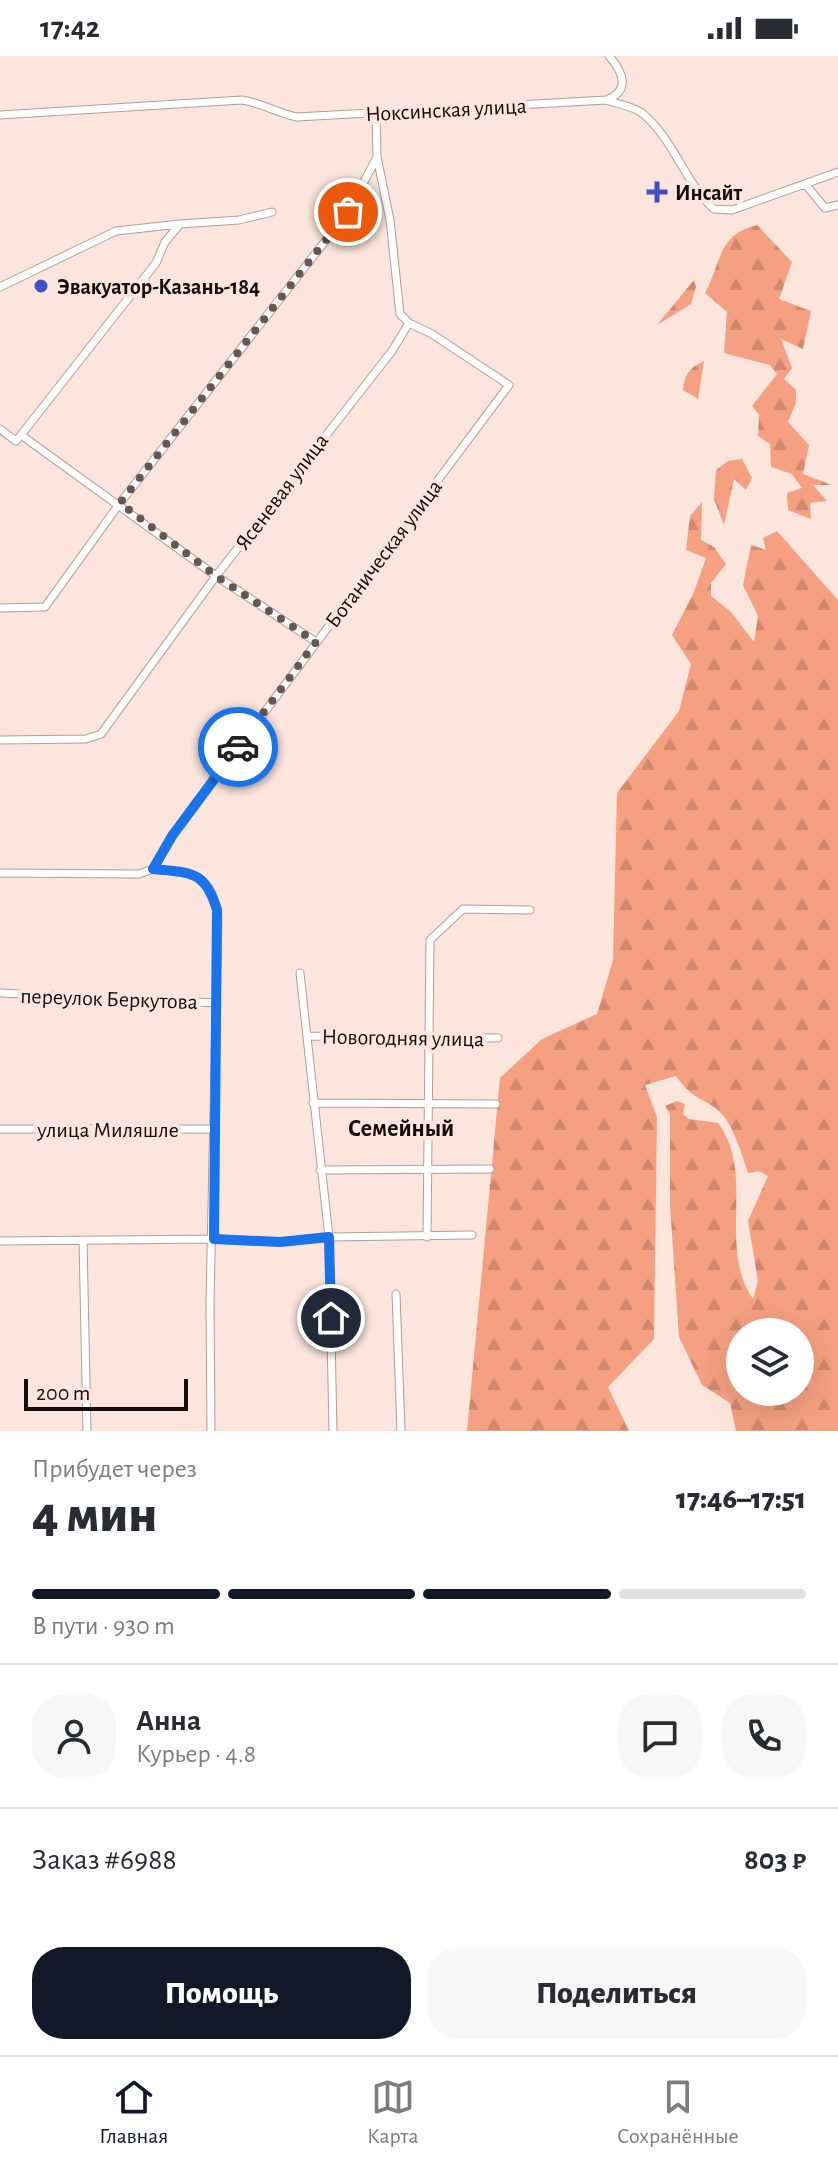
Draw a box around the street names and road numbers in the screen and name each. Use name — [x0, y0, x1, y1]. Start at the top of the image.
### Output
street label: Ноксинская улица — [365, 95, 527, 125]
street label: Ясеневая улица — [231, 429, 332, 554]
street label: Ботаническая улица — [321, 476, 446, 632]
street label: переулок Беркутова — [20, 985, 198, 1013]
street label: Новогодняя улица — [322, 1026, 484, 1050]
street label: улица Миляшле — [36, 1119, 179, 1141]

